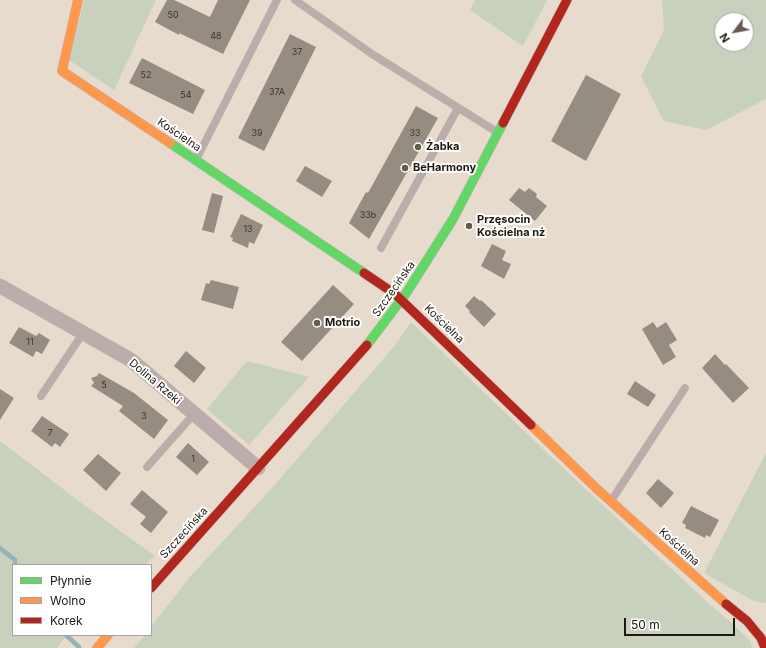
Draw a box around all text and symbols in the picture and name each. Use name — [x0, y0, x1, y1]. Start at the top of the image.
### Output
house number: 50 — [167, 10, 179, 20]
north arrow — [714, 12, 754, 52]
house number: 48 — [210, 31, 222, 41]
text: N — [717, 31, 733, 45]
house number: 37 — [292, 47, 302, 57]
house number: 52 — [141, 70, 151, 80]
house number: 37A — [269, 87, 285, 97]
house number: 54 — [180, 90, 192, 100]
street label: Kościelna — [155, 116, 203, 154]
house number: 39 — [251, 128, 263, 138]
house number: 33 — [409, 128, 421, 138]
place label: Żabka — [426, 140, 459, 154]
marker: Żabka — [413, 142, 423, 152]
place label: BeHarmony — [413, 161, 476, 175]
marker: BeHarmony — [400, 163, 410, 173]
house number: 33b — [360, 210, 376, 220]
place label: Przęsocin Kościelna nż — [477, 213, 545, 239]
marker: Przęsocin Kościelna nż — [464, 221, 474, 231]
house number: 13 — [243, 224, 253, 234]
street label: Szczecińska — [370, 259, 418, 319]
street label: Kościelna — [421, 302, 467, 346]
place label: Motrio — [325, 316, 360, 330]
marker: Motrio — [312, 318, 322, 328]
house number: 11 — [26, 337, 34, 347]
street label: Dolina Rzeki — [126, 356, 184, 408]
house number: 5 — [101, 380, 107, 390]
house number: 3 — [141, 411, 147, 421]
house number: 7 — [47, 428, 53, 438]
house number: 1 — [191, 454, 195, 464]
street label: Szczecińska — [157, 504, 211, 562]
street label: Kościelna — [656, 525, 702, 569]
legend — [12, 564, 152, 636]
text: Płynnie — [50, 573, 91, 588]
text: Wolno — [50, 593, 86, 608]
scale bar — [626, 610, 737, 636]
text: Korek — [50, 613, 83, 628]
text: 50 m — [631, 617, 660, 632]

